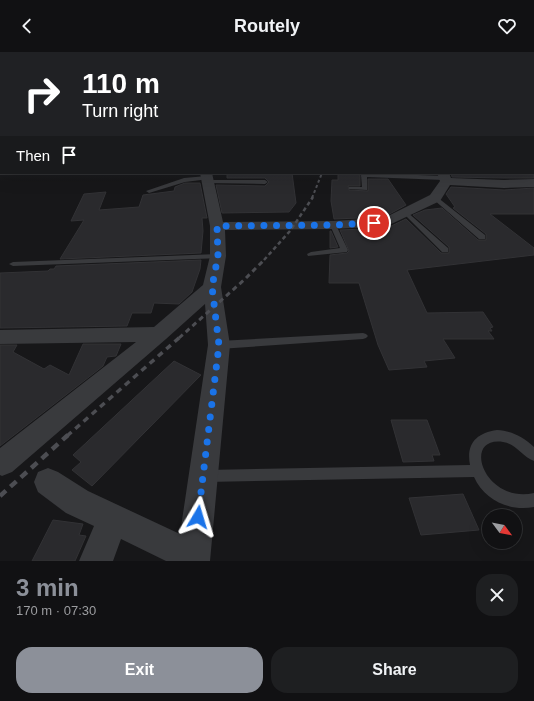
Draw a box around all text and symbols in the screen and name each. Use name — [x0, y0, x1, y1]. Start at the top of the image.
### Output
icon: back — [16, 15, 38, 37]
icon: heart — [496, 15, 518, 37]
text: Routely — [234, 16, 300, 36]
icon: right — [16, 68, 68, 120]
text: 110 m — [82, 68, 160, 99]
text: Turn right — [82, 101, 158, 121]
icon: arrive — [58, 144, 80, 166]
text: Then — [16, 147, 50, 164]
pin — [357, 206, 391, 240]
icon: arrive — [363, 212, 385, 234]
position arrow — [177, 496, 219, 538]
north arrow — [482, 509, 522, 549]
map controls — [482, 509, 522, 549]
text: 3 min — [16, 574, 79, 601]
button: close — [476, 574, 518, 616]
text: 170 m · 07:30 — [16, 603, 96, 618]
button: Exit — [16, 647, 263, 693]
button: Share — [271, 647, 518, 693]

